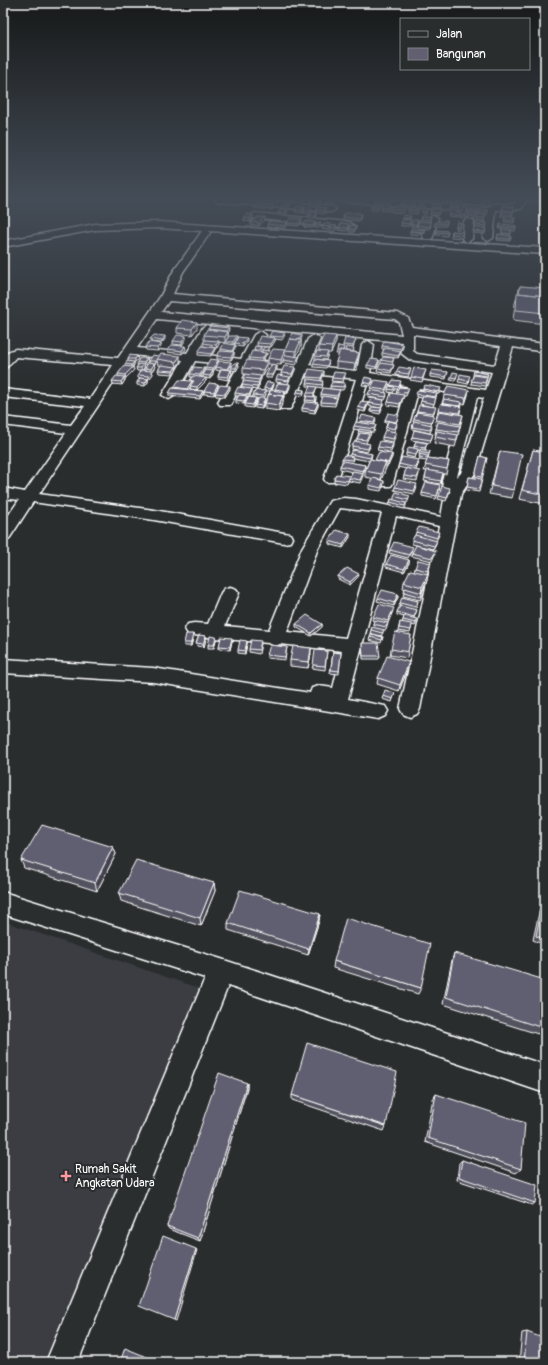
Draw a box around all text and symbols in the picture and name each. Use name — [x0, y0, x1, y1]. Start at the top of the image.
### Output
legend — [400, 18, 530, 70]
text: Jalan — [436, 27, 462, 42]
text: Bangunan — [436, 47, 486, 62]
place label: Rumah Sakit Angkatan Udara — [75, 1162, 155, 1191]
marker: Rumah Sakit Angkatan Udara — [60, 1170, 72, 1182]

